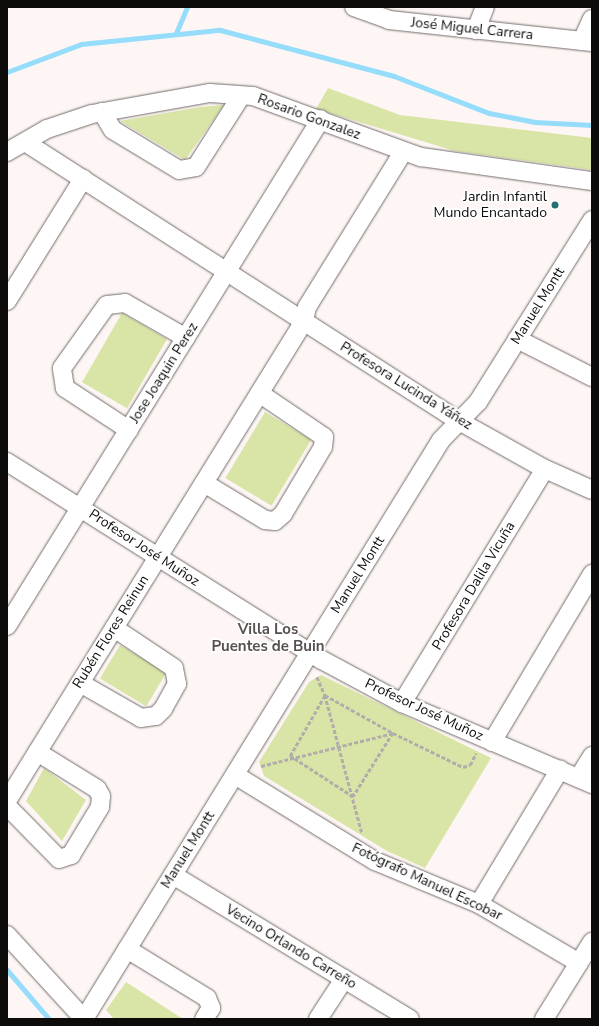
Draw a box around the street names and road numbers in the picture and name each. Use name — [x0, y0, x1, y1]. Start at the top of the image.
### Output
street label: José Miguel Carrera — [410, 14, 534, 44]
street label: Rosario Gonzalez — [255, 91, 363, 143]
street label: Manuel Montt — [508, 264, 568, 348]
street label: Jose Joaquin Perez — [126, 320, 202, 426]
street label: Profesora Lucinda Yáñez — [337, 338, 475, 434]
street label: Profesor José Muñoz — [86, 506, 202, 590]
street label: Profesora Dalila Vicuña — [429, 519, 519, 653]
street label: Manuel Montt — [328, 533, 388, 617]
street label: Rubén Flores Reinun — [69, 572, 153, 692]
street label: Profesor José Muñoz — [362, 675, 486, 745]
street label: Manuel Montt — [158, 808, 218, 892]
street label: Fotógrafo Manuel Escobar — [349, 840, 505, 924]
street label: Vecino Orlando Carreño — [222, 901, 360, 993]

